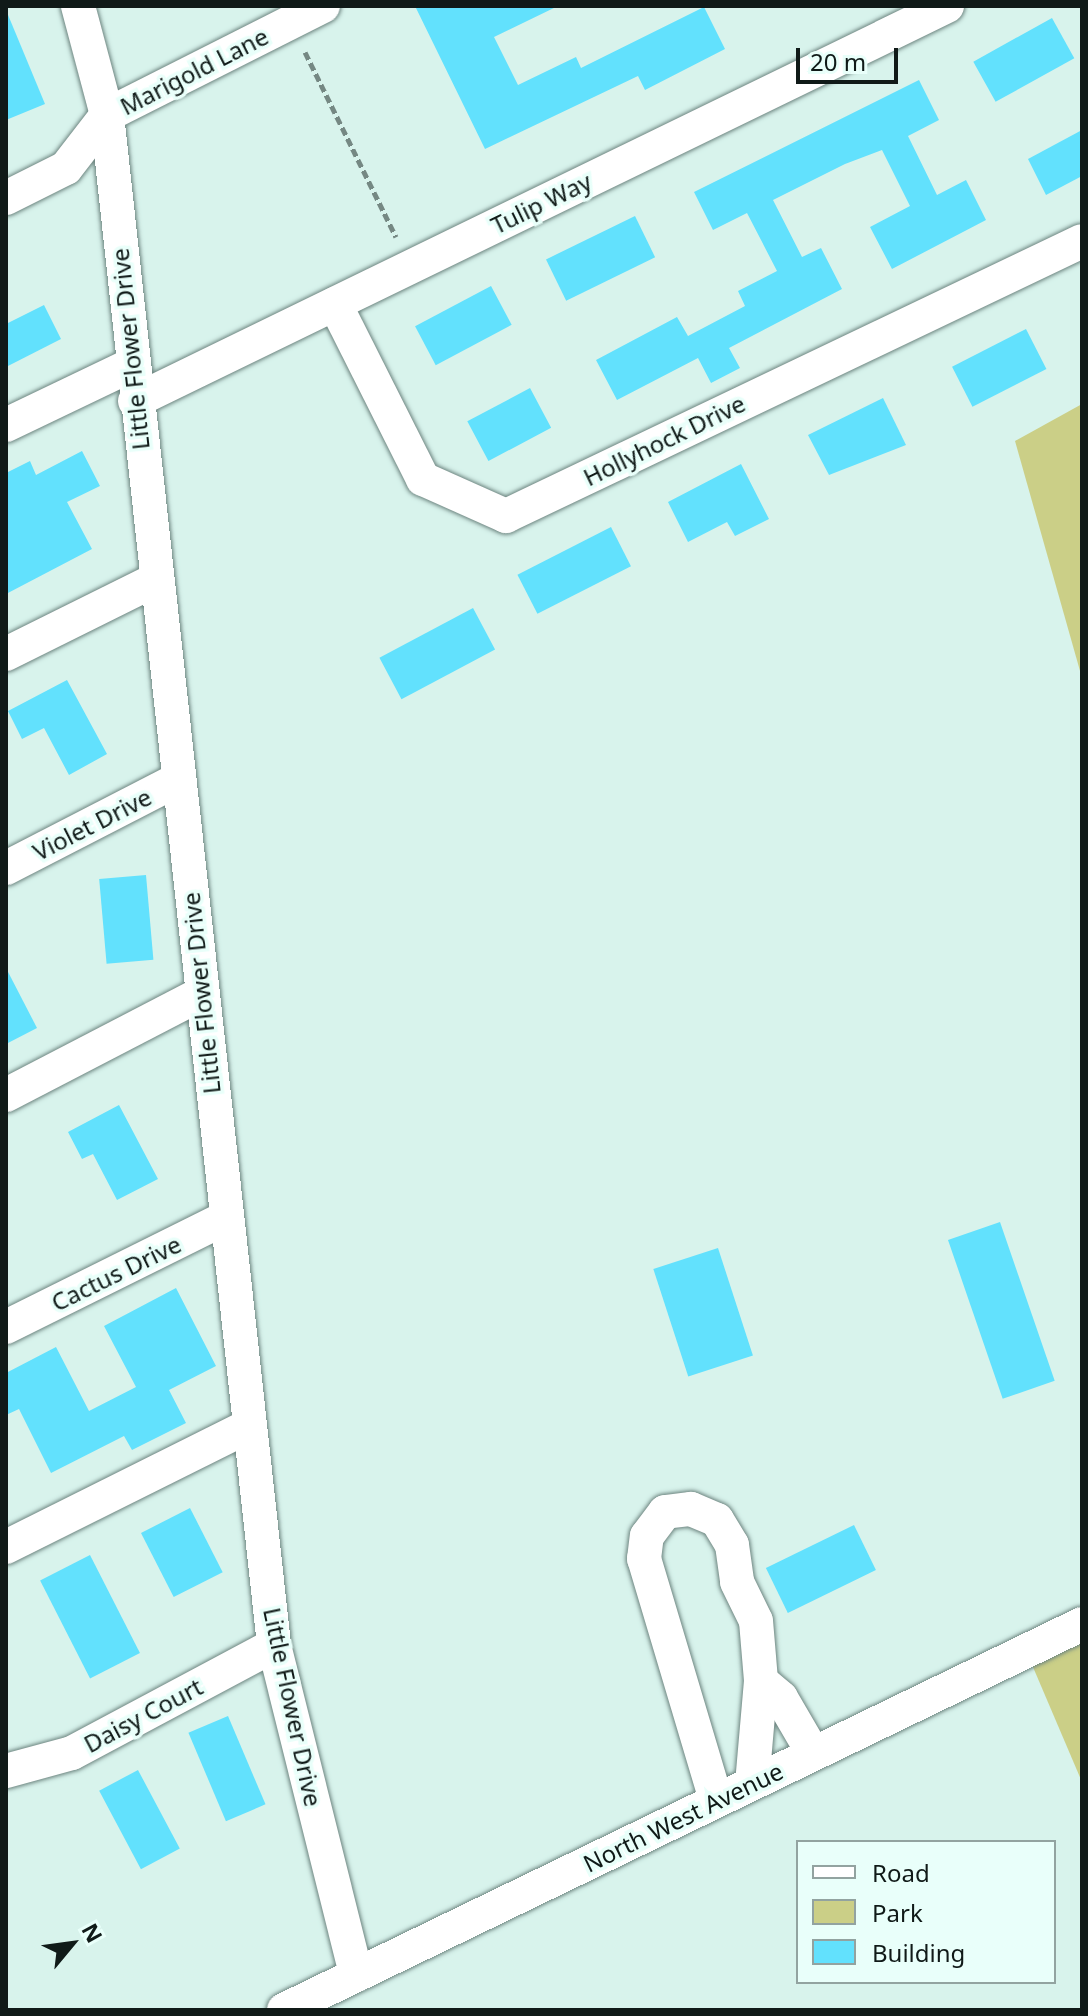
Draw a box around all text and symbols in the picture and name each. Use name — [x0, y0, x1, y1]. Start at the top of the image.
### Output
street label: Marigold Lane — [115, 21, 273, 121]
scale bar — [800, 32, 902, 82]
text: 20 m — [810, 45, 866, 78]
street label: Tulip Way — [486, 166, 596, 240]
street label: Little Flower Drive — [105, 247, 155, 451]
street label: Hollyhock Drive — [579, 388, 749, 492]
street label: Violet Drive — [28, 782, 156, 866]
street label: Little Flower Drive — [176, 891, 226, 1095]
street label: Cactus Drive — [46, 1229, 186, 1317]
street label: Little Flower Drive — [258, 1605, 328, 1809]
street label: Daisy Court — [79, 1672, 207, 1758]
street label: North West Avenue — [579, 1756, 787, 1878]
legend — [796, 1840, 1056, 1984]
text: Road — [872, 1856, 930, 1889]
text: Park — [872, 1896, 923, 1929]
north arrow — [32, 1904, 112, 1984]
text: N — [76, 1917, 110, 1947]
text: Building — [872, 1936, 965, 1969]

